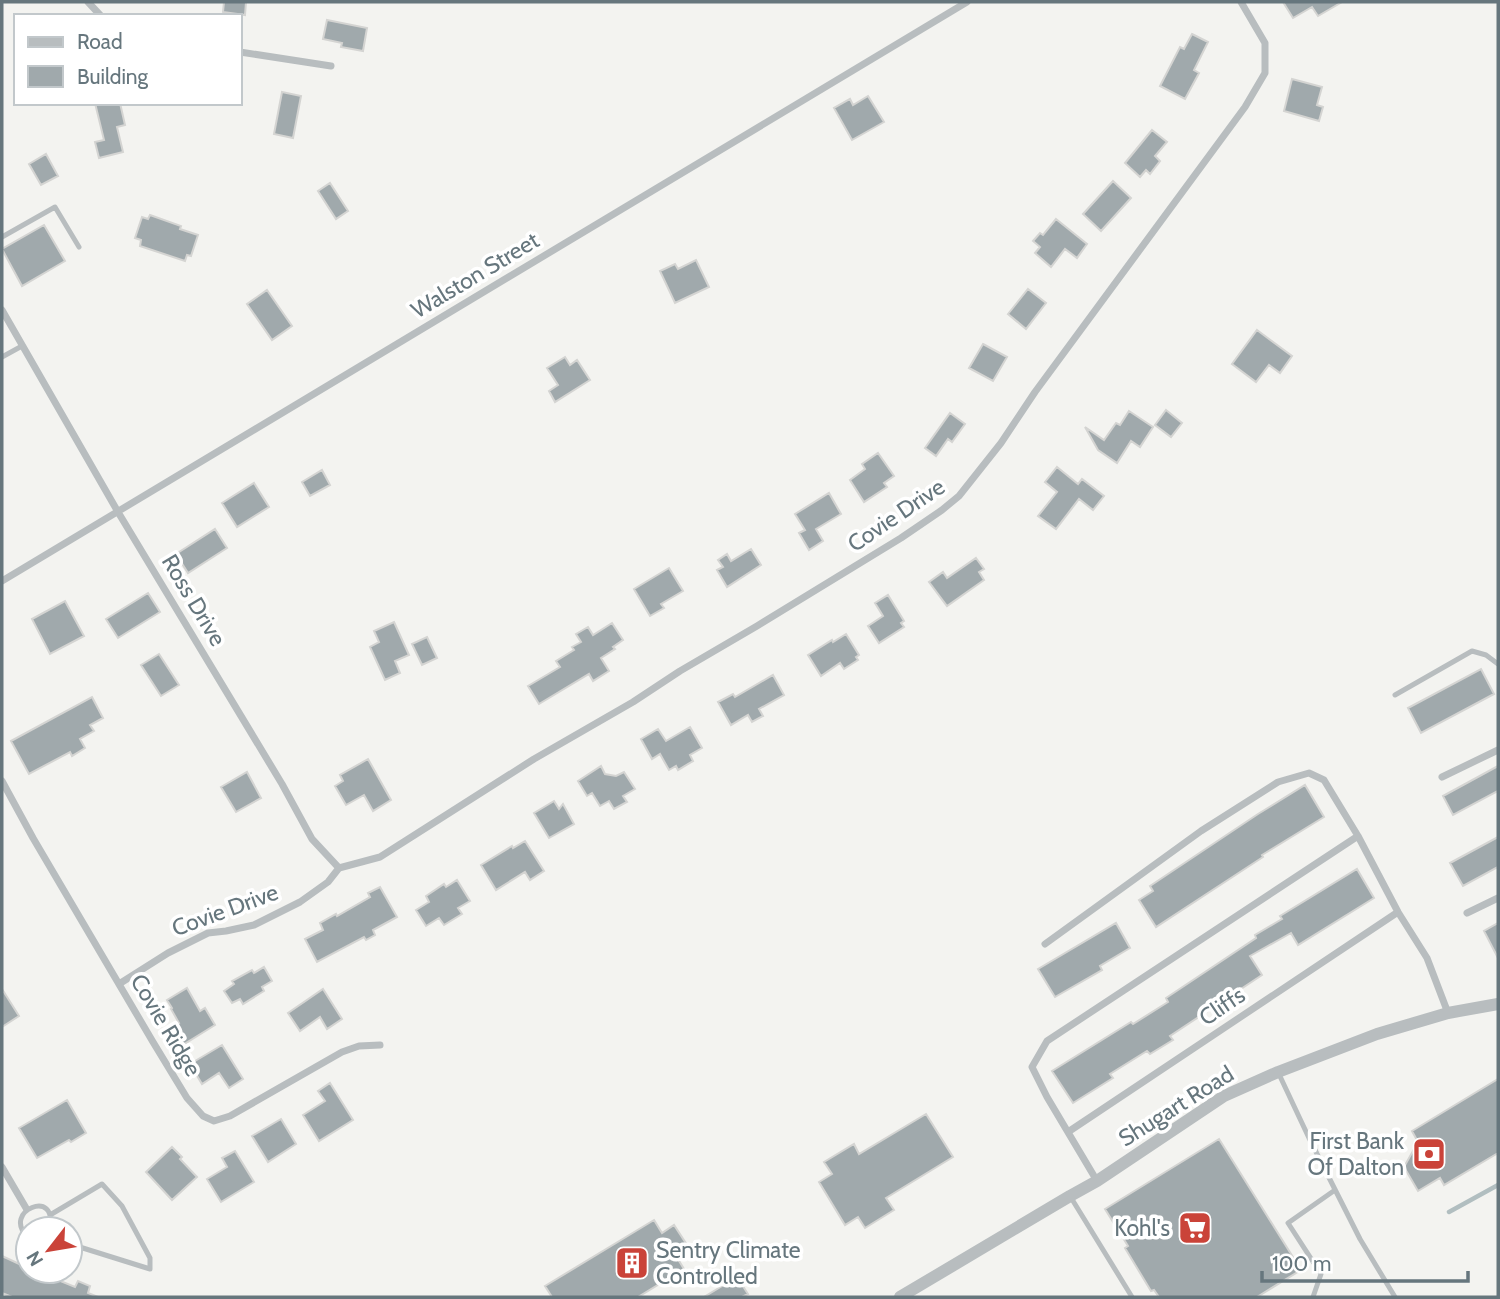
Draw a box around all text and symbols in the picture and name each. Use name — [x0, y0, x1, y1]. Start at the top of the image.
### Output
legend — [14, 14, 242, 105]
text: Road — [77, 29, 123, 54]
text: Building — [77, 64, 149, 89]
street label: Walston Street — [406, 226, 544, 324]
street label: Covie Drive — [842, 472, 950, 558]
street label: Ross Drive — [156, 549, 232, 651]
street label: Covie Drive — [168, 878, 282, 942]
street label: Covie Ridge — [125, 969, 207, 1081]
street label: Cliffs — [1194, 981, 1250, 1031]
street label: Shugart Road — [1113, 1060, 1239, 1152]
place label: First Bank Of Dalton — [1308, 1127, 1405, 1181]
bank icon: First Bank Of Dalton — [1410, 1135, 1448, 1173]
supermarket icon: Kohl's — [1176, 1209, 1214, 1247]
place label: Kohl's — [1114, 1214, 1170, 1242]
north arrow — [14, 1215, 84, 1285]
place label: Sentry Climate Controlled — [656, 1236, 801, 1290]
scale bar — [1262, 1240, 1468, 1284]
building icon: Sentry Climate Controlled — [613, 1244, 651, 1282]
text: N — [22, 1247, 48, 1270]
text: 100 m — [1272, 1251, 1331, 1276]

